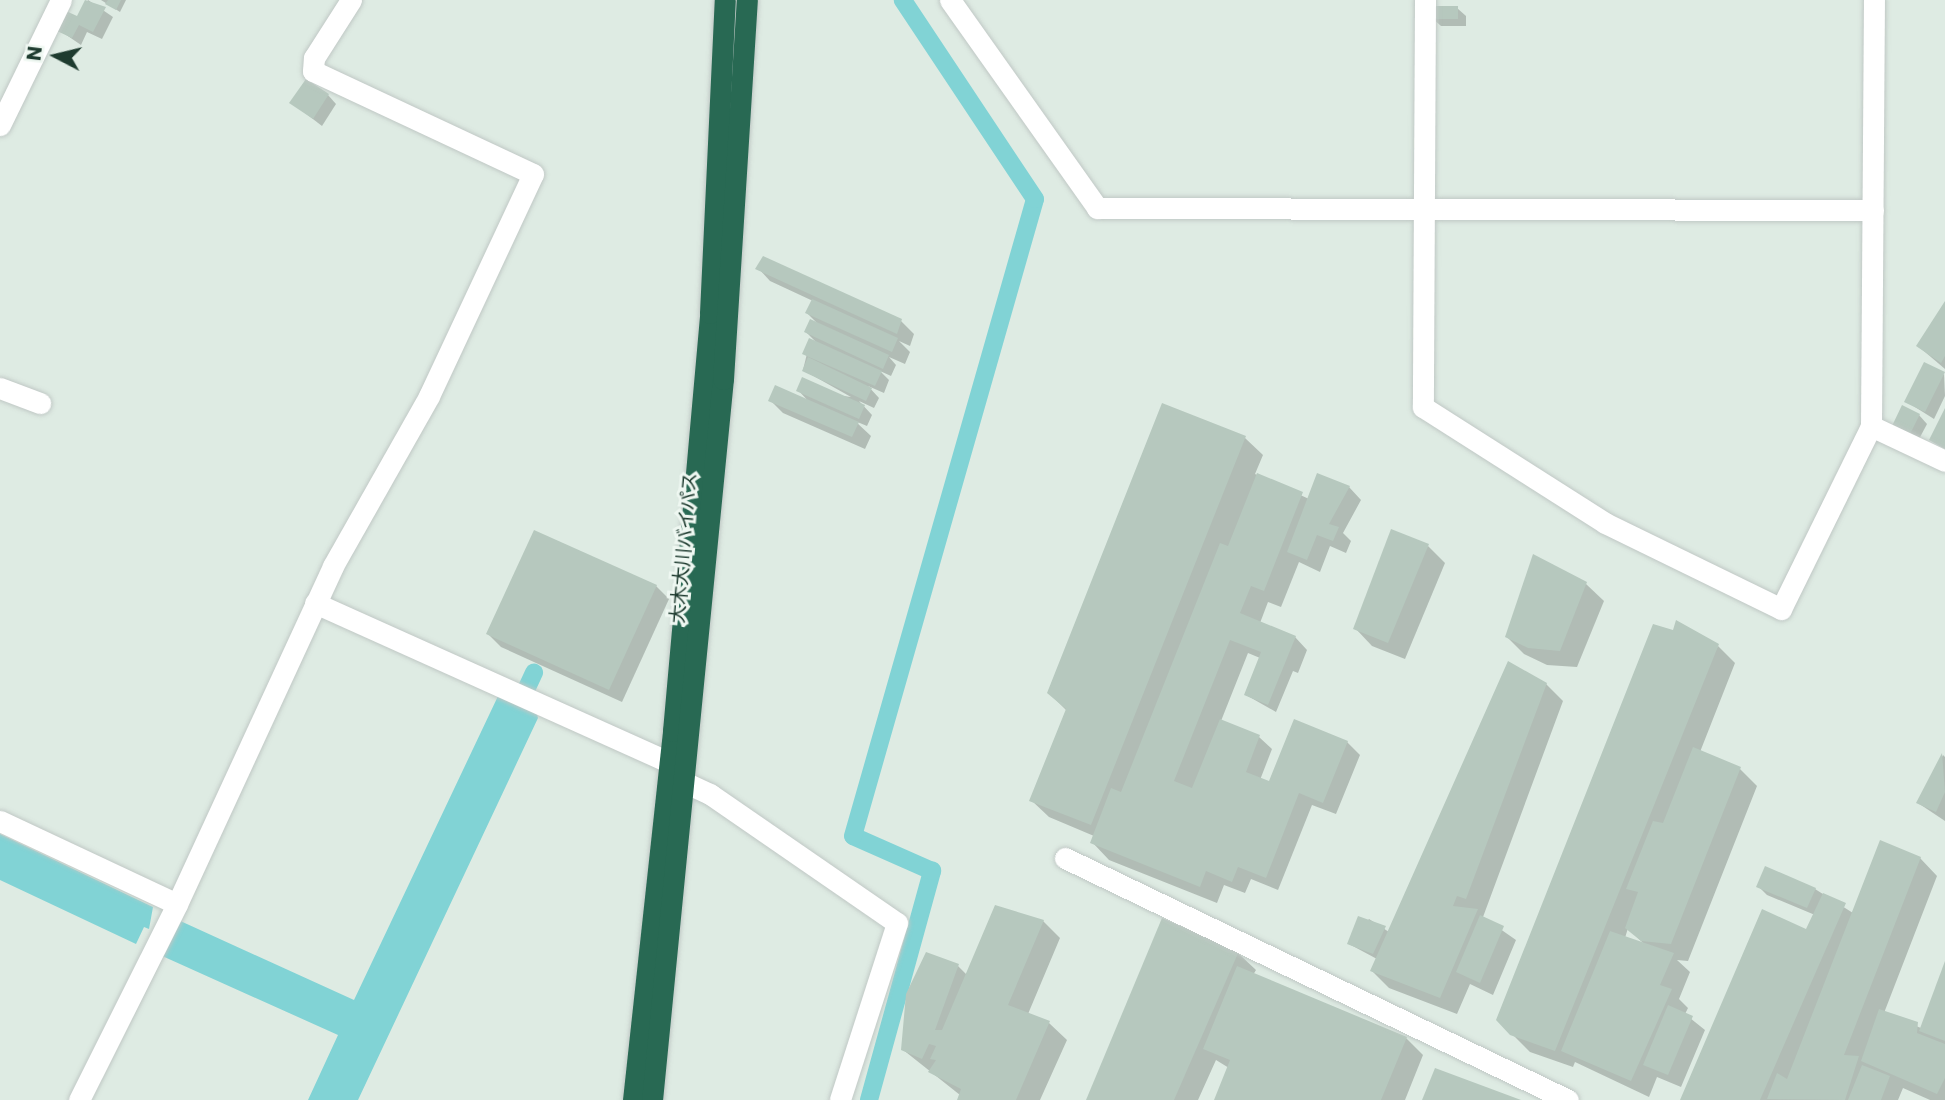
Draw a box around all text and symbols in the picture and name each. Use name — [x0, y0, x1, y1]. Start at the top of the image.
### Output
north arrow — [21, 21, 91, 91]
text: N — [20, 45, 49, 62]
street label: 大木大川バイパス — [666, 471, 702, 625]

